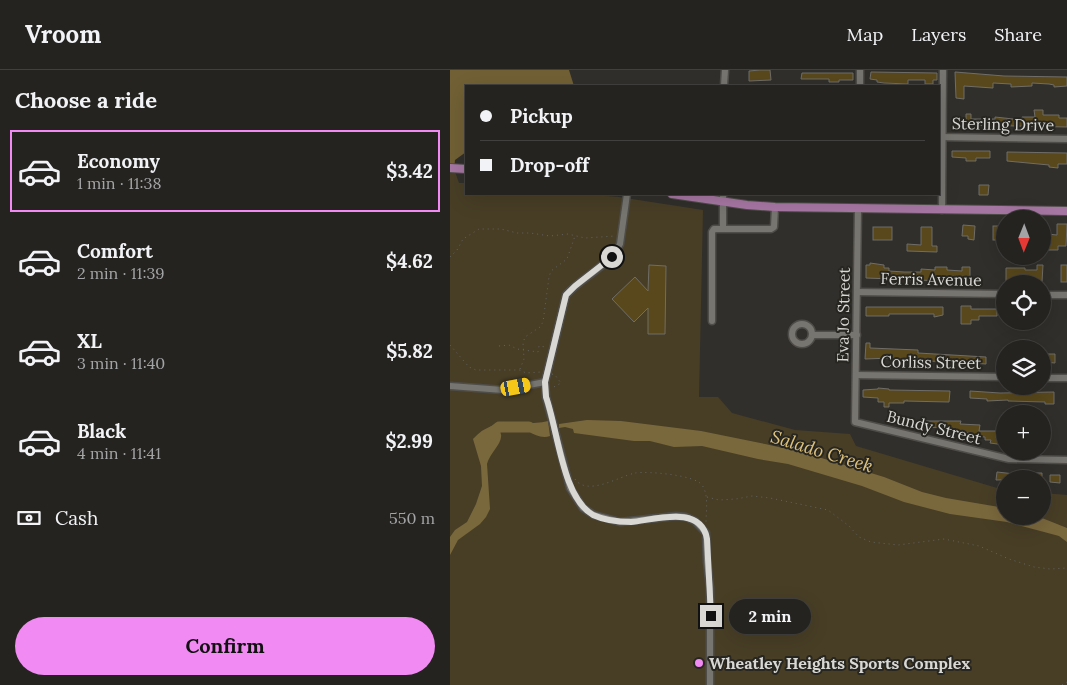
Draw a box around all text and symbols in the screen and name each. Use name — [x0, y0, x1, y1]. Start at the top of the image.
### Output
text: Vroom — [25, 19, 101, 50]
text: Map — [847, 23, 883, 46]
text: Layers — [911, 23, 966, 46]
text: Share — [994, 23, 1042, 46]
text: Choose a ride — [15, 86, 157, 114]
text: Pickup — [510, 104, 573, 128]
street label: Sterling Drive — [952, 113, 1055, 135]
icon: car — [17, 149, 62, 194]
text: Economy — [77, 149, 160, 173]
text: Drop-off — [510, 153, 589, 177]
text: $3.42 — [386, 159, 433, 183]
text: 1 min · 11:38 — [77, 173, 162, 193]
north arrow — [996, 210, 1051, 265]
map controls — [996, 210, 1051, 525]
icon: car — [17, 239, 62, 284]
text: Comfort — [77, 239, 153, 263]
route start — [601, 246, 623, 268]
text: $4.62 — [386, 249, 433, 273]
text: 2 min · 11:39 — [77, 263, 165, 283]
street label: Eva Jo Street — [832, 267, 854, 363]
street label: Ferris Avenue — [880, 268, 982, 290]
button: locate — [996, 275, 1051, 330]
icon: car — [17, 329, 62, 374]
text: XL — [77, 329, 102, 353]
text: $5.82 — [386, 339, 433, 363]
button: layers — [996, 340, 1051, 395]
street label: Corliss Street — [881, 351, 982, 373]
text: 3 min · 11:40 — [77, 353, 165, 373]
car — [499, 377, 532, 397]
button: + — [996, 405, 1051, 460]
street label: Bundy Street — [885, 406, 984, 449]
icon: car — [17, 419, 62, 464]
text: Black — [77, 419, 126, 443]
water label: Salado Creek — [768, 425, 876, 477]
text: $2.99 — [385, 429, 433, 453]
text: 4 min · 11:41 — [77, 443, 161, 463]
button: − — [996, 470, 1051, 525]
icon: cash — [15, 504, 43, 532]
text: Cash — [55, 506, 98, 530]
text: 550 m — [389, 508, 435, 528]
callout: 2 min — [728, 598, 811, 634]
route end — [700, 605, 722, 627]
text: 2 min — [749, 606, 791, 626]
button: Confirm — [15, 617, 435, 675]
place label: Wheatley Heights Sports Complex — [709, 653, 970, 673]
marker: Wheatley Heights Sports Complex — [693, 657, 705, 669]

